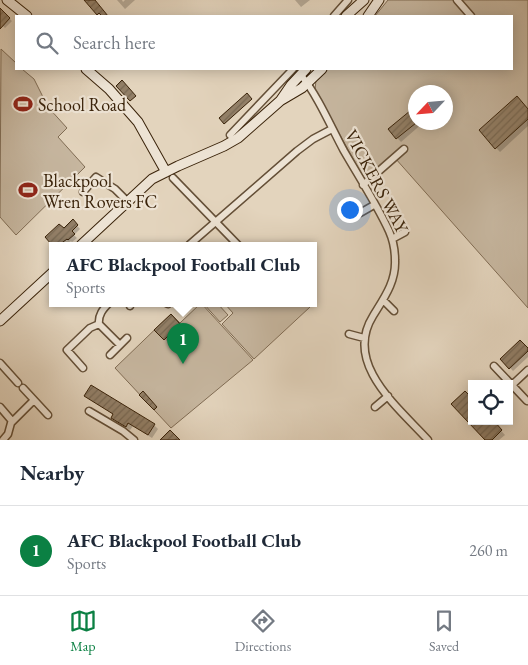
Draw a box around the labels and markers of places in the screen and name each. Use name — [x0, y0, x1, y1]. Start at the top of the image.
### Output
sports icon: School Road — [12, 93, 34, 115]
place label: School Road — [38, 93, 127, 116]
place label: Blackpool Wren Rovers FC — [43, 169, 157, 213]
sports icon: Blackpool Wren Rovers FC — [17, 179, 39, 201]
pin: 1 — [167, 323, 199, 364]

